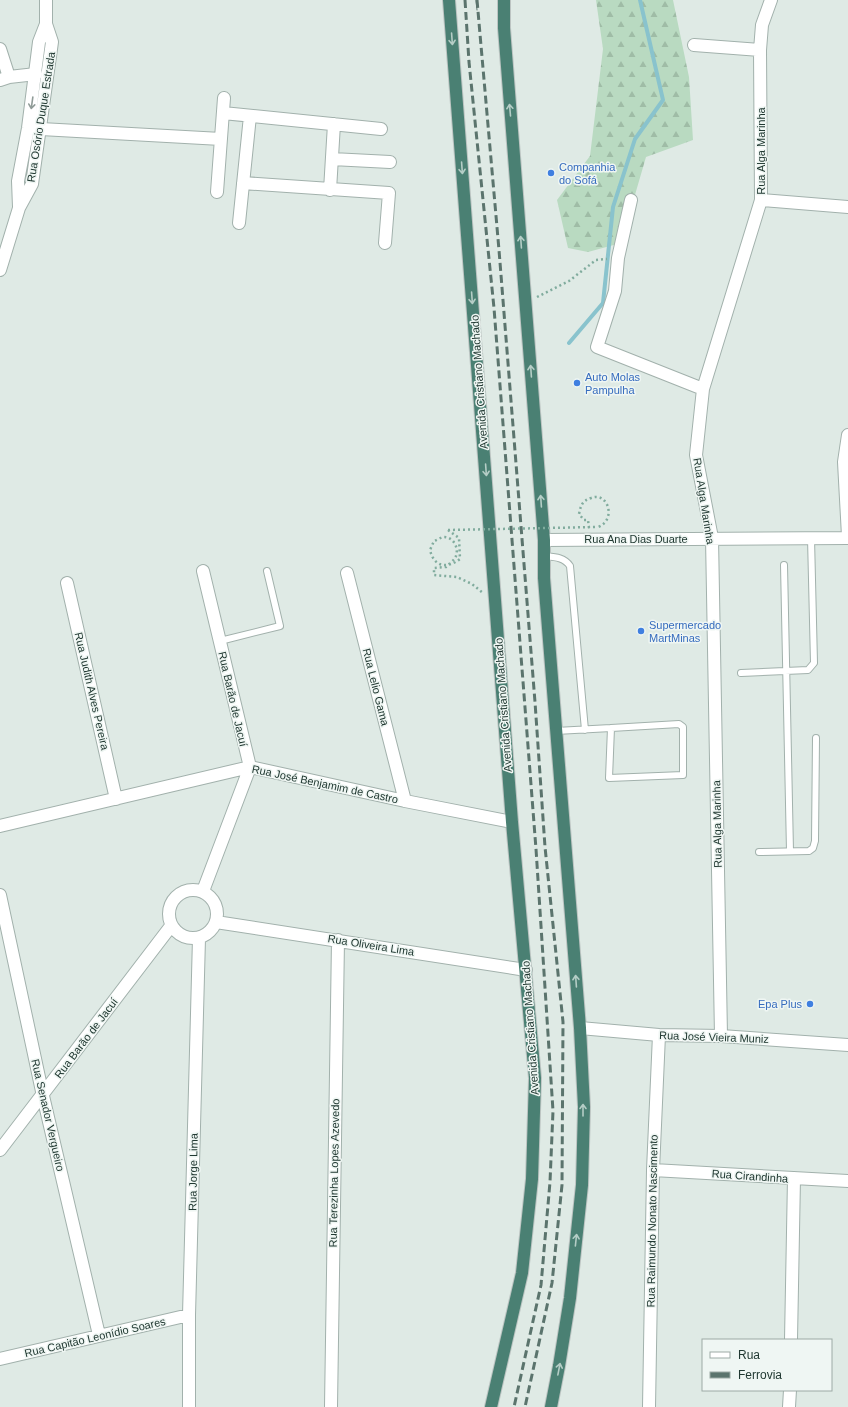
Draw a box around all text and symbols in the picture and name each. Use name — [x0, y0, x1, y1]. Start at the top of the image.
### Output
one-way arrow — [449, 32, 456, 45]
street label: Rua Osório Duque Estrada — [25, 50, 57, 183]
one-way arrow — [28, 96, 36, 109]
one-way arrow — [507, 104, 514, 117]
street label: Rua Alga Marinha — [755, 106, 767, 195]
place label: Companhia do Sofá — [559, 161, 616, 186]
one-way arrow — [459, 162, 466, 175]
marker: Companhia do Sofá — [546, 168, 556, 178]
one-way arrow — [517, 236, 524, 249]
one-way arrow — [469, 291, 476, 304]
street label: Avenida Cristiano Machado — [468, 315, 490, 449]
one-way arrow — [527, 365, 534, 378]
place label: Auto Molas Pampulha — [585, 371, 641, 396]
marker: Auto Molas Pampulha — [572, 378, 582, 388]
street label: Rua Alga Marinha — [691, 457, 717, 546]
one-way arrow — [482, 463, 489, 476]
one-way arrow — [537, 495, 544, 508]
street label: Rua Ana Dias Duarte — [584, 533, 688, 545]
place label: Supermercado MartMinas — [649, 619, 721, 644]
marker: Supermercado MartMinas — [636, 626, 646, 636]
street label: Rua Judith Alves Pereira — [73, 631, 112, 752]
street label: Avenida Cristiano Machado — [492, 638, 514, 772]
street label: Rua Lelio Gama — [361, 647, 392, 728]
street label: Rua Barão de Jacuí — [216, 650, 250, 748]
street label: Rua José Benjamim de Castro — [251, 763, 399, 805]
street label: Rua Alga Marinha — [710, 779, 724, 868]
street label: Rua Oliveira Lima — [327, 932, 416, 958]
street label: Avenida Cristiano Machado — [519, 961, 541, 1095]
one-way arrow — [572, 975, 580, 988]
street label: Rua Barão de Jacuí — [52, 996, 120, 1080]
place label: Epa Plus — [758, 998, 802, 1010]
marker: Epa Plus — [805, 999, 815, 1009]
street label: Rua José Vieira Muniz — [659, 1029, 769, 1045]
street label: Rua Senador Vergueiro — [29, 1058, 67, 1172]
street label: Rua Terezinha Lopes Azevedo — [327, 1098, 341, 1248]
one-way arrow — [579, 1104, 587, 1117]
street label: Rua Jorge Lima — [186, 1132, 200, 1211]
street label: Rua Raimundo Nonato Nascimento — [644, 1134, 660, 1308]
street label: Rua Cirandinha — [711, 1167, 789, 1185]
one-way arrow — [572, 1234, 580, 1247]
street label: Rua Capitão Leonídio Soares — [23, 1315, 167, 1359]
legend — [702, 1339, 832, 1391]
text: Rua — [738, 1348, 760, 1362]
one-way arrow — [555, 1363, 563, 1376]
text: Ferrovia — [738, 1368, 782, 1382]

